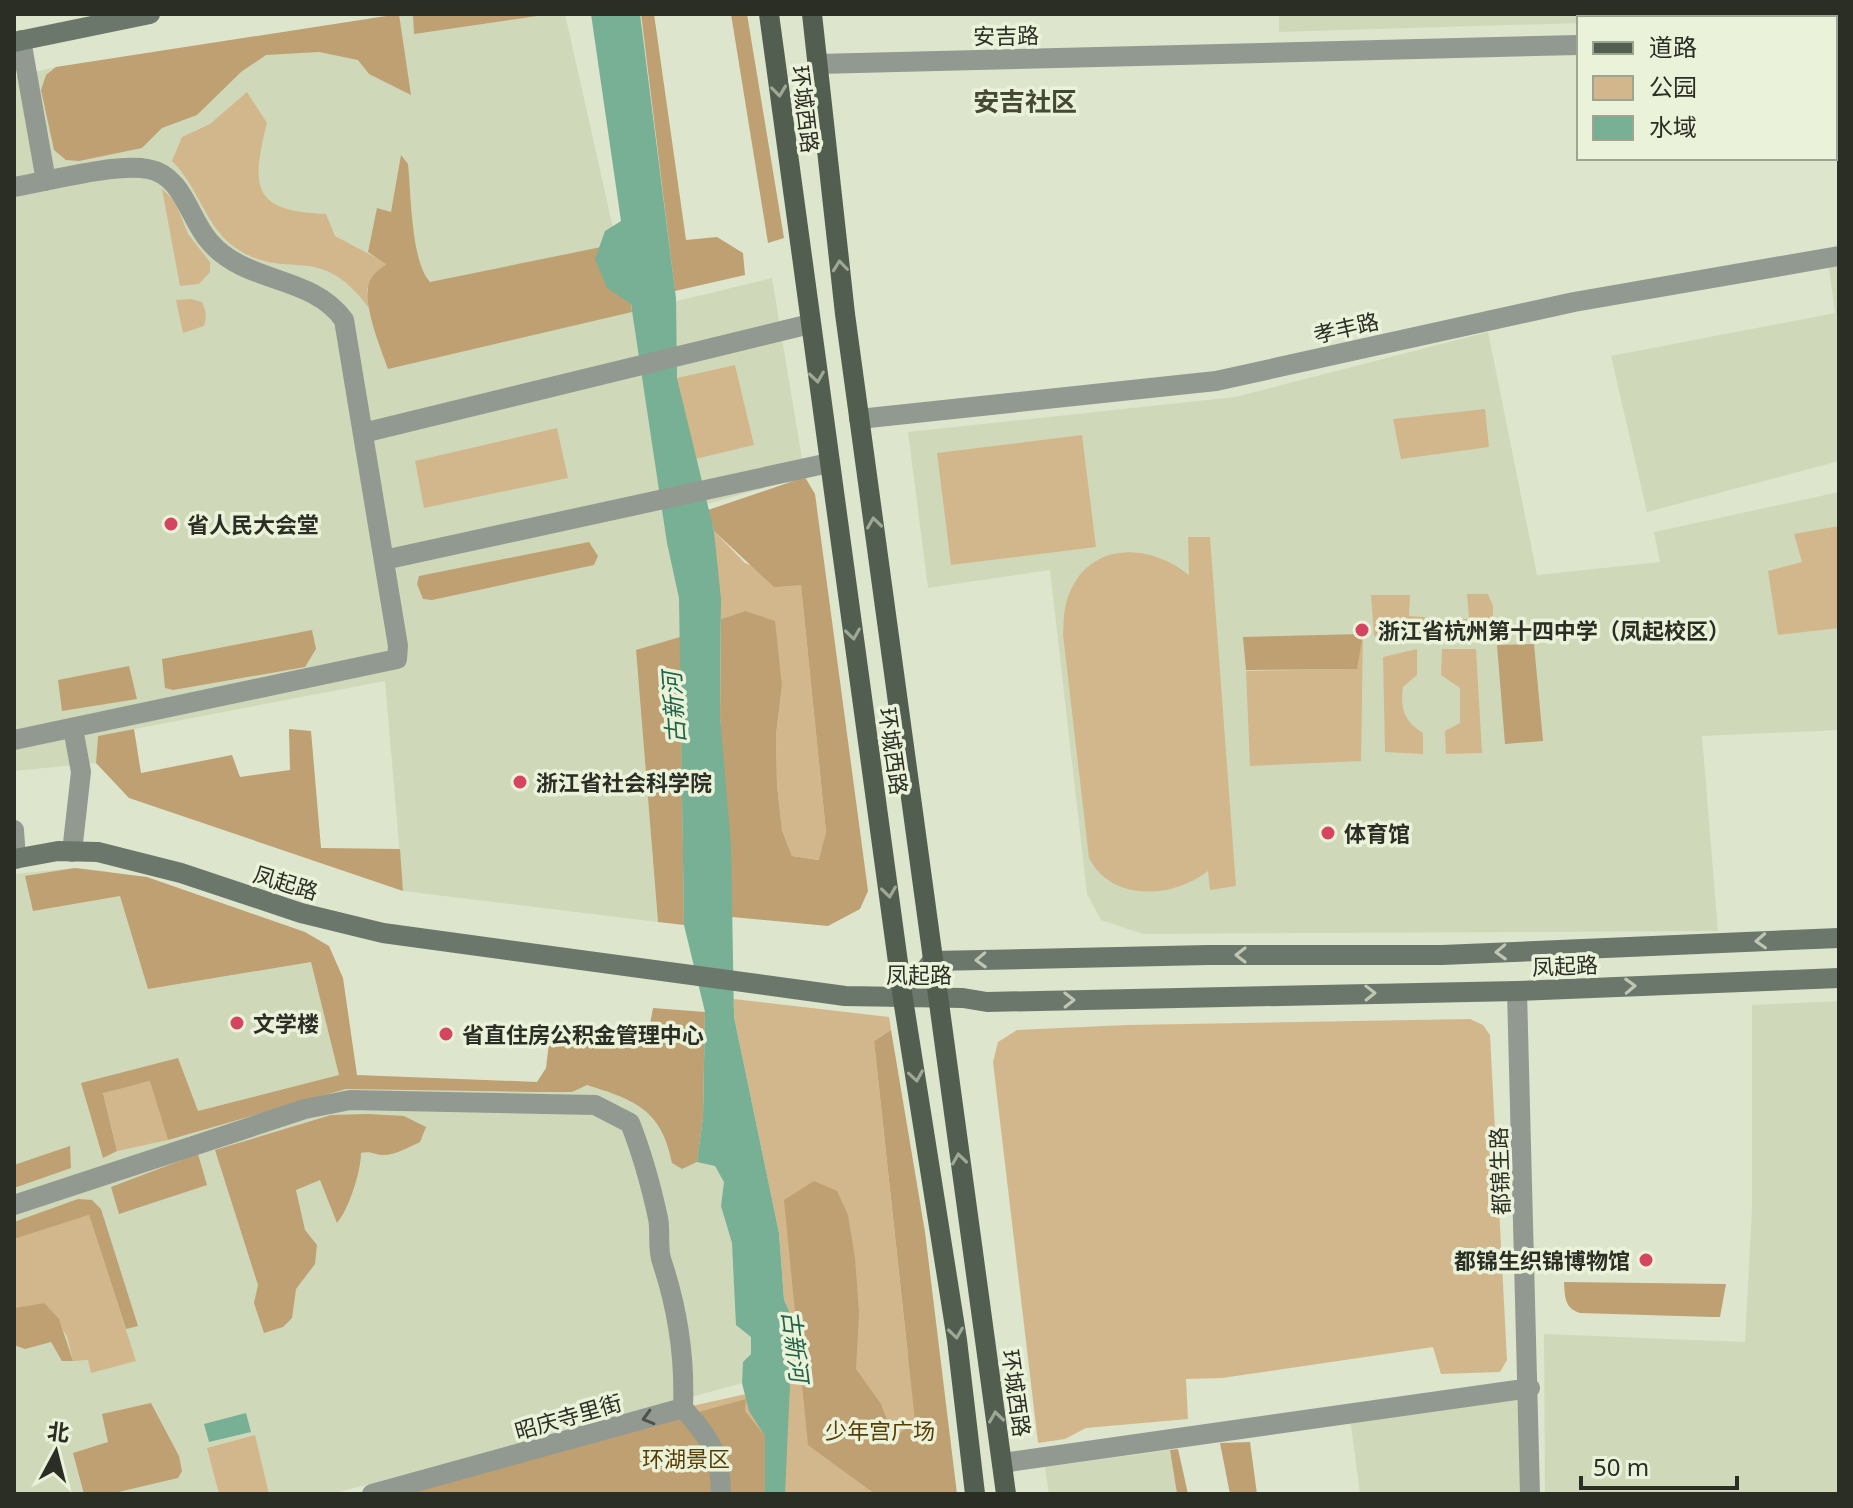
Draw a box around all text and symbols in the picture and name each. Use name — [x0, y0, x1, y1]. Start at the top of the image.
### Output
legend — [1577, 16, 1837, 160]
street label: 安吉路 — [973, 19, 1039, 51]
text: 道路 — [1649, 30, 1697, 63]
street label: 环城西路 — [786, 63, 826, 155]
text: 公园 — [1649, 70, 1697, 103]
district label: 安吉社区 — [973, 83, 1077, 119]
one-way arrow — [770, 84, 787, 98]
text: 水域 — [1649, 110, 1697, 143]
one-way arrow — [831, 259, 848, 272]
street label: 孝丰路 — [1310, 305, 1382, 349]
one-way arrow — [808, 370, 825, 384]
place label: 省人民大会堂 — [187, 509, 319, 539]
marker: 省人民大会堂 — [162, 515, 180, 533]
one-way arrow — [866, 517, 883, 530]
place label: 浙江省杭州第十四中学（凤起校区） — [1378, 615, 1730, 645]
marker: 浙江省杭州第十四中学（凤起校区） — [1353, 621, 1371, 639]
one-way arrow — [844, 627, 861, 641]
water label: 古新河 — [654, 667, 692, 745]
street label: 环城西路 — [873, 705, 915, 797]
place label: 浙江省社会科学院 — [536, 767, 712, 797]
marker: 浙江省社会科学院 — [511, 773, 529, 791]
place label: 体育馆 — [1344, 818, 1410, 848]
marker: 体育馆 — [1319, 824, 1337, 842]
street label: 凤起路 — [250, 858, 322, 906]
one-way arrow — [880, 885, 897, 899]
one-way arrow — [1754, 933, 1767, 950]
one-way arrow — [1494, 944, 1507, 961]
one-way arrow — [1234, 946, 1247, 964]
street label: 凤起路 — [1531, 949, 1599, 981]
one-way arrow — [974, 951, 987, 969]
street label: 凤起路 — [886, 959, 952, 989]
one-way arrow — [1624, 978, 1637, 995]
one-way arrow — [1364, 985, 1377, 1002]
one-way arrow — [1063, 991, 1076, 1009]
place label: 文学楼 — [253, 1008, 319, 1038]
marker: 文学楼 — [228, 1014, 246, 1032]
place label: 省直住房公积金管理中心 — [462, 1019, 704, 1049]
marker: 省直住房公积金管理中心 — [437, 1025, 455, 1043]
one-way arrow — [906, 1069, 923, 1083]
street label: 都锦生路 — [1482, 1126, 1516, 1216]
one-way arrow — [951, 1152, 968, 1166]
place label: 都锦生织锦博物馆 — [1454, 1245, 1630, 1275]
marker: 都锦生织锦博物馆 — [1637, 1251, 1655, 1269]
water label: 古新河 — [775, 1308, 817, 1388]
one-way arrow — [947, 1326, 964, 1340]
street label: 环城西路 — [996, 1347, 1038, 1439]
street label: 昭庆寺里街 — [511, 1386, 625, 1446]
one-way arrow — [642, 1409, 656, 1425]
one-way arrow — [988, 1410, 1005, 1424]
north arrow — [16, 1412, 96, 1492]
text: 北 — [46, 1415, 71, 1447]
park label: 少年宫广场 — [825, 1415, 935, 1445]
scale bar — [1581, 1440, 1737, 1490]
park label: 环湖景区 — [642, 1443, 730, 1473]
text: 50 m — [1593, 1450, 1649, 1483]

